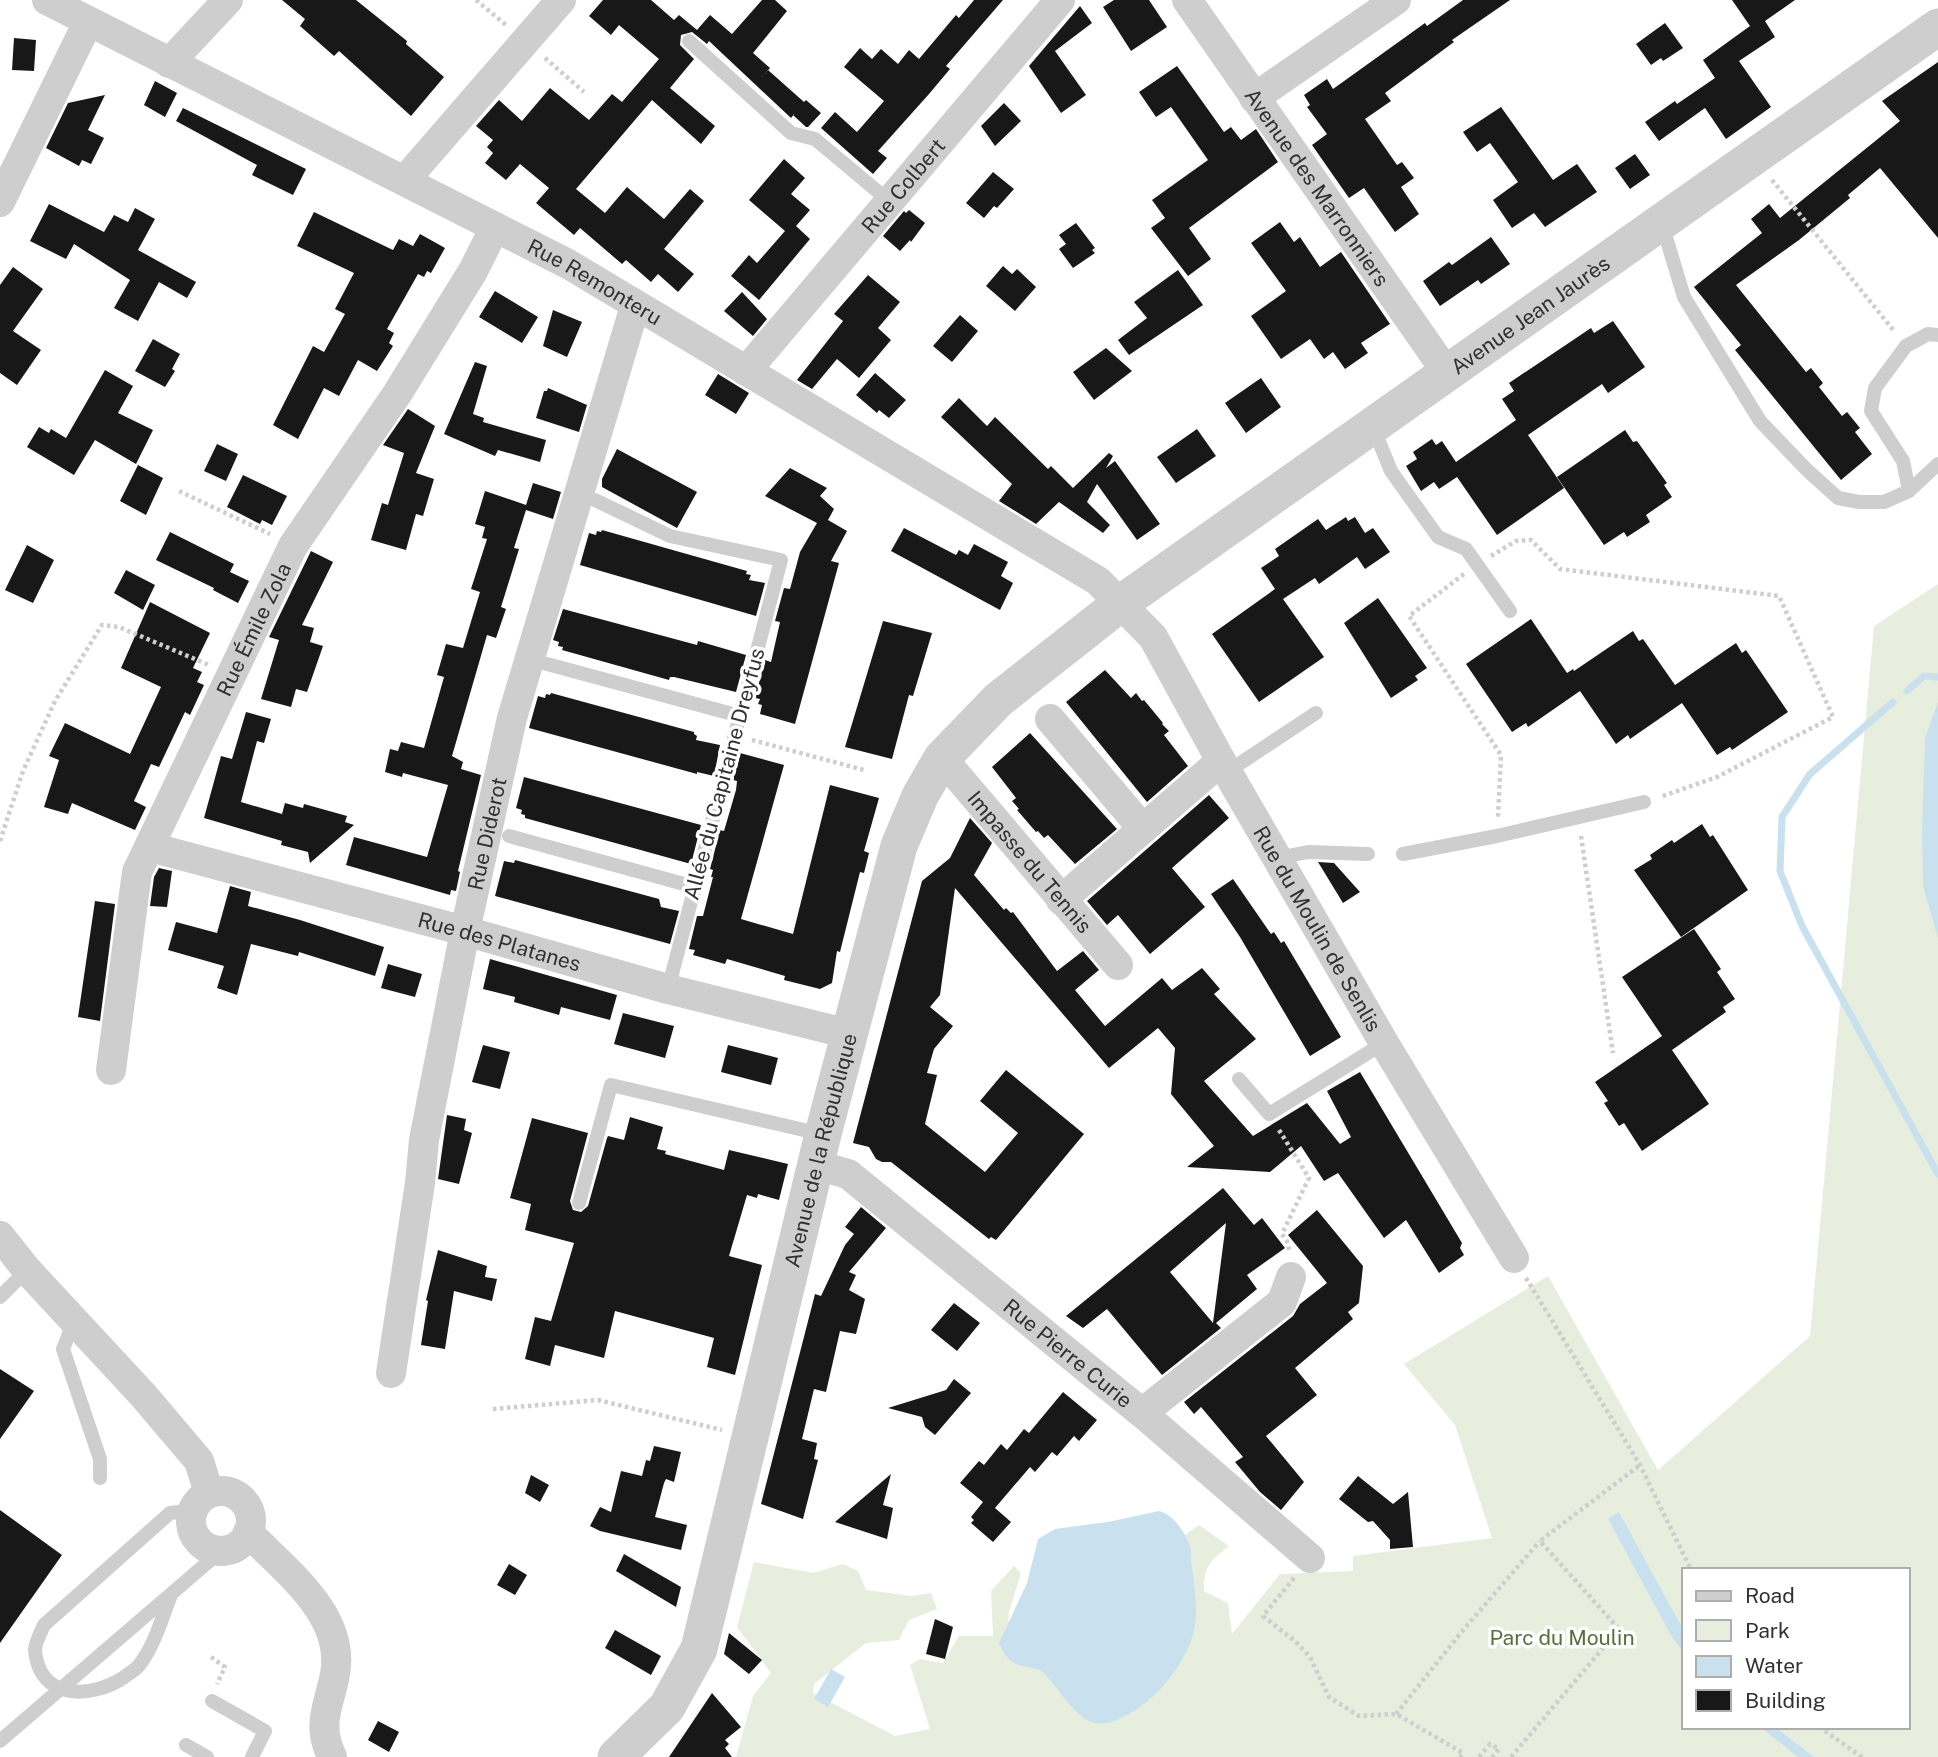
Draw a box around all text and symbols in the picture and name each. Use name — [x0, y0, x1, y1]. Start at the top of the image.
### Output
street label: Avenue des Marronniers — [1240, 83, 1395, 291]
street label: Rue Colbert — [856, 133, 950, 238]
street label: Rue Remonteru — [524, 233, 667, 330]
street label: Avenue Jean Jaurès — [1446, 250, 1614, 379]
street label: Rue Émile Zola — [211, 558, 296, 700]
street label: Allée du Capitaine Dreyfus — [678, 645, 770, 903]
street label: Rue Diderot — [462, 775, 511, 893]
street label: Impasse du Tennis — [963, 785, 1097, 938]
street label: Rue du Moulin de Senlis — [1249, 821, 1387, 1036]
street label: Rue des Platanes — [415, 907, 584, 976]
street label: Avenue de la République — [779, 1030, 862, 1270]
street label: Rue Pierre Curie — [999, 1293, 1138, 1413]
legend — [1682, 1568, 1910, 1729]
text: Road — [1745, 1583, 1795, 1608]
text: Park — [1745, 1618, 1790, 1643]
park label: Parc du Moulin — [1489, 1625, 1635, 1650]
text: Water — [1745, 1653, 1803, 1678]
text: Building — [1745, 1688, 1826, 1713]

